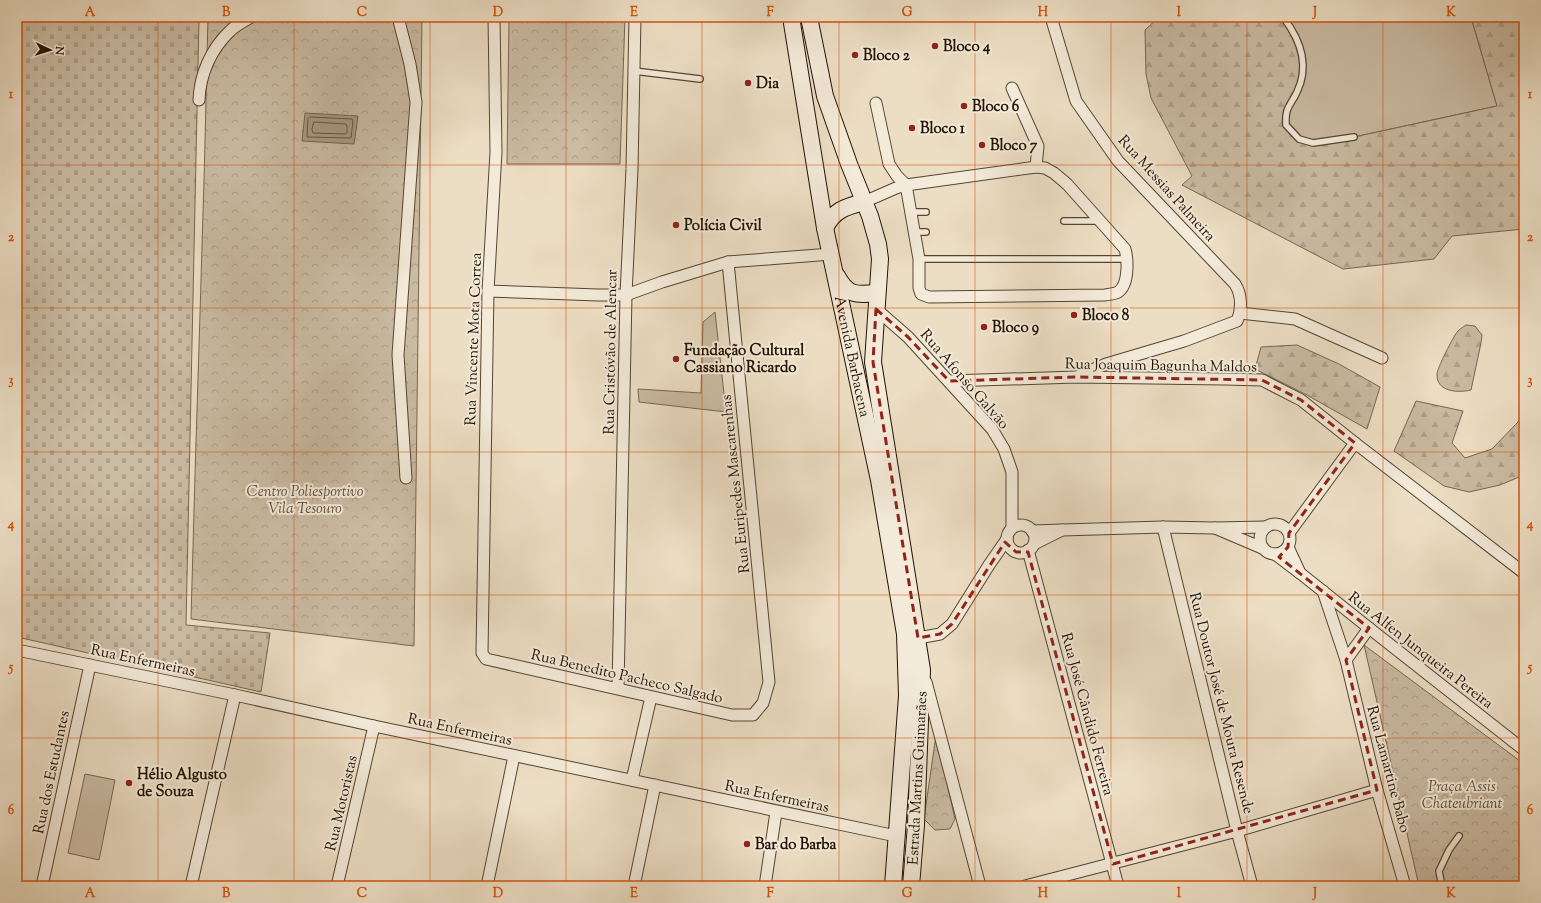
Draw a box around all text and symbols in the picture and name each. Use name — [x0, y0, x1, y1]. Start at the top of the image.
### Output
text: A — [85, 4, 96, 22]
text: B — [222, 4, 231, 22]
text: C — [357, 4, 367, 22]
text: D — [493, 4, 503, 22]
text: E — [630, 4, 638, 22]
text: F — [766, 4, 774, 22]
text: G — [902, 4, 913, 22]
text: H — [1038, 4, 1049, 22]
text: I — [1177, 4, 1182, 22]
text: J — [1312, 4, 1317, 22]
text: K — [1446, 4, 1456, 22]
north arrow — [30, 30, 70, 70]
place label: Bloco 4 — [943, 37, 991, 58]
marker: Bloco 4 — [930, 41, 940, 51]
text: N — [51, 45, 67, 56]
place label: Bloco 2 — [863, 46, 911, 67]
marker: Bloco 2 — [850, 50, 860, 60]
place label: Dia — [756, 74, 779, 95]
marker: Dia — [743, 78, 753, 88]
text: 1 — [9, 86, 14, 104]
text: 1 — [1528, 86, 1533, 104]
place label: Bloco 6 — [972, 97, 1020, 118]
marker: Bloco 6 — [959, 101, 969, 111]
place label: Bloco 1 — [920, 119, 966, 140]
marker: Bloco 1 — [907, 123, 917, 133]
street label: Rua Messias Palmeira — [1112, 131, 1220, 247]
place label: Bloco 7 — [990, 136, 1038, 157]
marker: Bloco 7 — [977, 140, 987, 150]
place label: Polícia Civil — [684, 216, 763, 237]
marker: Polícia Civil — [671, 220, 681, 230]
text: 2 — [8, 229, 15, 247]
text: 2 — [1527, 229, 1534, 247]
street label: Rua Vincente Mota Correa — [461, 252, 488, 426]
street label: Rua Cristóvão de Alencar — [600, 269, 623, 435]
street label: Avenida Barbacena — [828, 294, 874, 419]
place label: Bloco 8 — [1082, 306, 1130, 327]
marker: Bloco 8 — [1069, 310, 1079, 320]
place label: Bloco 9 — [992, 318, 1039, 339]
marker: Bloco 9 — [979, 322, 989, 332]
street label: Rua Afonso Galvão — [914, 325, 1013, 435]
place label: Fundação Cultural Cassiano Ricardo — [684, 341, 805, 379]
marker: Fundação Cultural Cassiano Ricardo — [671, 354, 681, 364]
street label: Rua Joaquim Bagunha Maldos — [1065, 354, 1257, 379]
text: 3 — [8, 372, 14, 390]
text: 3 — [1527, 372, 1533, 390]
street label: Rua Euripedes Mascarenhas — [717, 393, 756, 574]
park label: Centro Poliesportivo Vila Tesouro — [247, 482, 364, 520]
text: 4 — [7, 516, 15, 534]
text: 4 — [1526, 516, 1534, 534]
street label: Rua Alfen Junqueira Pereira — [1343, 588, 1497, 715]
street label: Rua Doutor José de Moura Resende — [1183, 590, 1258, 816]
street label: Rua José Cândido Ferreira — [1055, 631, 1118, 798]
street label: Rua Enfermeiras — [88, 640, 197, 683]
street label: Rua Benedito Pacheco Salgado — [529, 645, 725, 710]
text: 5 — [8, 659, 14, 677]
text: 5 — [1527, 659, 1533, 677]
street label: Estrada Martins Guimarães — [903, 691, 934, 865]
street label: Rua Lamartine Babo — [1360, 704, 1415, 835]
street label: Rua dos Estudantes — [29, 709, 76, 836]
street label: Rua Enfermeiras — [405, 709, 514, 752]
street label: Rua Motoristas — [321, 753, 364, 853]
place label: Hélio Algusto de Souza — [137, 765, 227, 803]
street label: Rua Enfermeiras — [722, 776, 831, 819]
park label: Praça Assis Chateubriant — [1422, 777, 1503, 815]
marker: Hélio Algusto de Souza — [124, 778, 134, 788]
text: 6 — [8, 802, 15, 820]
text: 6 — [1527, 802, 1534, 820]
place label: Bar do Barba — [755, 835, 837, 856]
marker: Bar do Barba — [742, 839, 752, 849]
text: A — [85, 885, 96, 903]
text: B — [222, 885, 231, 903]
text: C — [357, 885, 367, 903]
text: D — [493, 885, 503, 903]
text: E — [630, 885, 638, 903]
text: F — [766, 885, 774, 903]
text: G — [902, 885, 913, 903]
text: H — [1038, 885, 1049, 903]
text: I — [1177, 885, 1182, 903]
text: J — [1312, 885, 1317, 903]
text: K — [1446, 885, 1456, 903]

